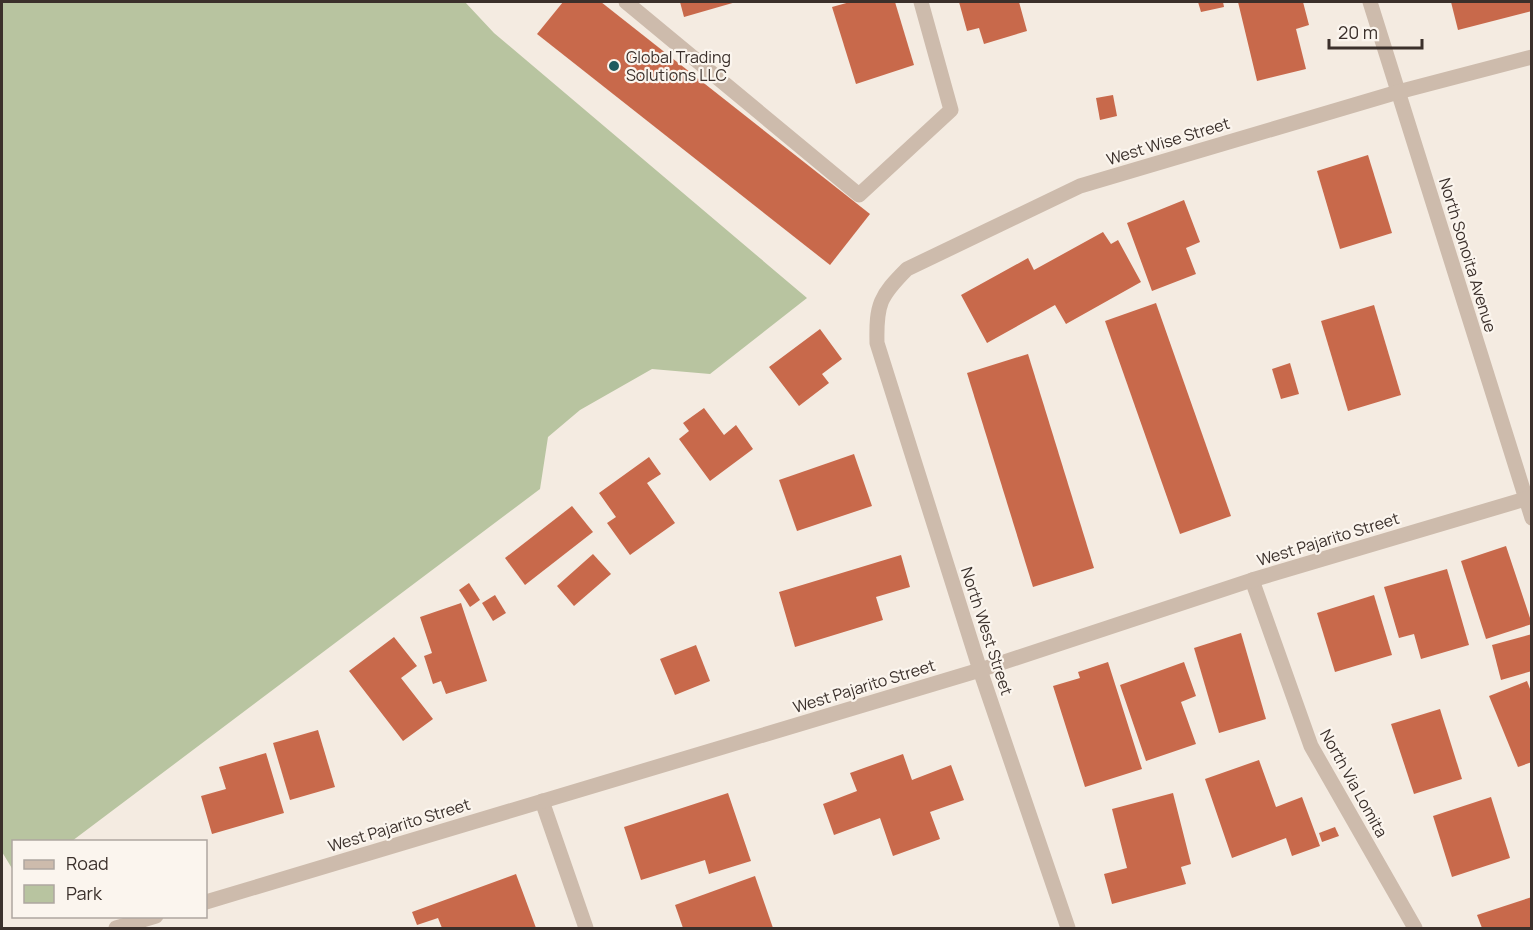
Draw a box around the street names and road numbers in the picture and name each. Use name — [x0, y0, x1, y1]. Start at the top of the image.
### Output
street label: West Wise Street — [1104, 112, 1232, 170]
street label: North Sonoita Avenue — [1434, 175, 1502, 335]
street label: West Pajarito Street — [1254, 507, 1402, 571]
street label: North West Street — [956, 564, 1018, 698]
street label: West Pajarito Street — [790, 654, 938, 718]
street label: North Via Lomita — [1315, 725, 1393, 841]
street label: West Pajarito Street — [325, 793, 473, 857]

